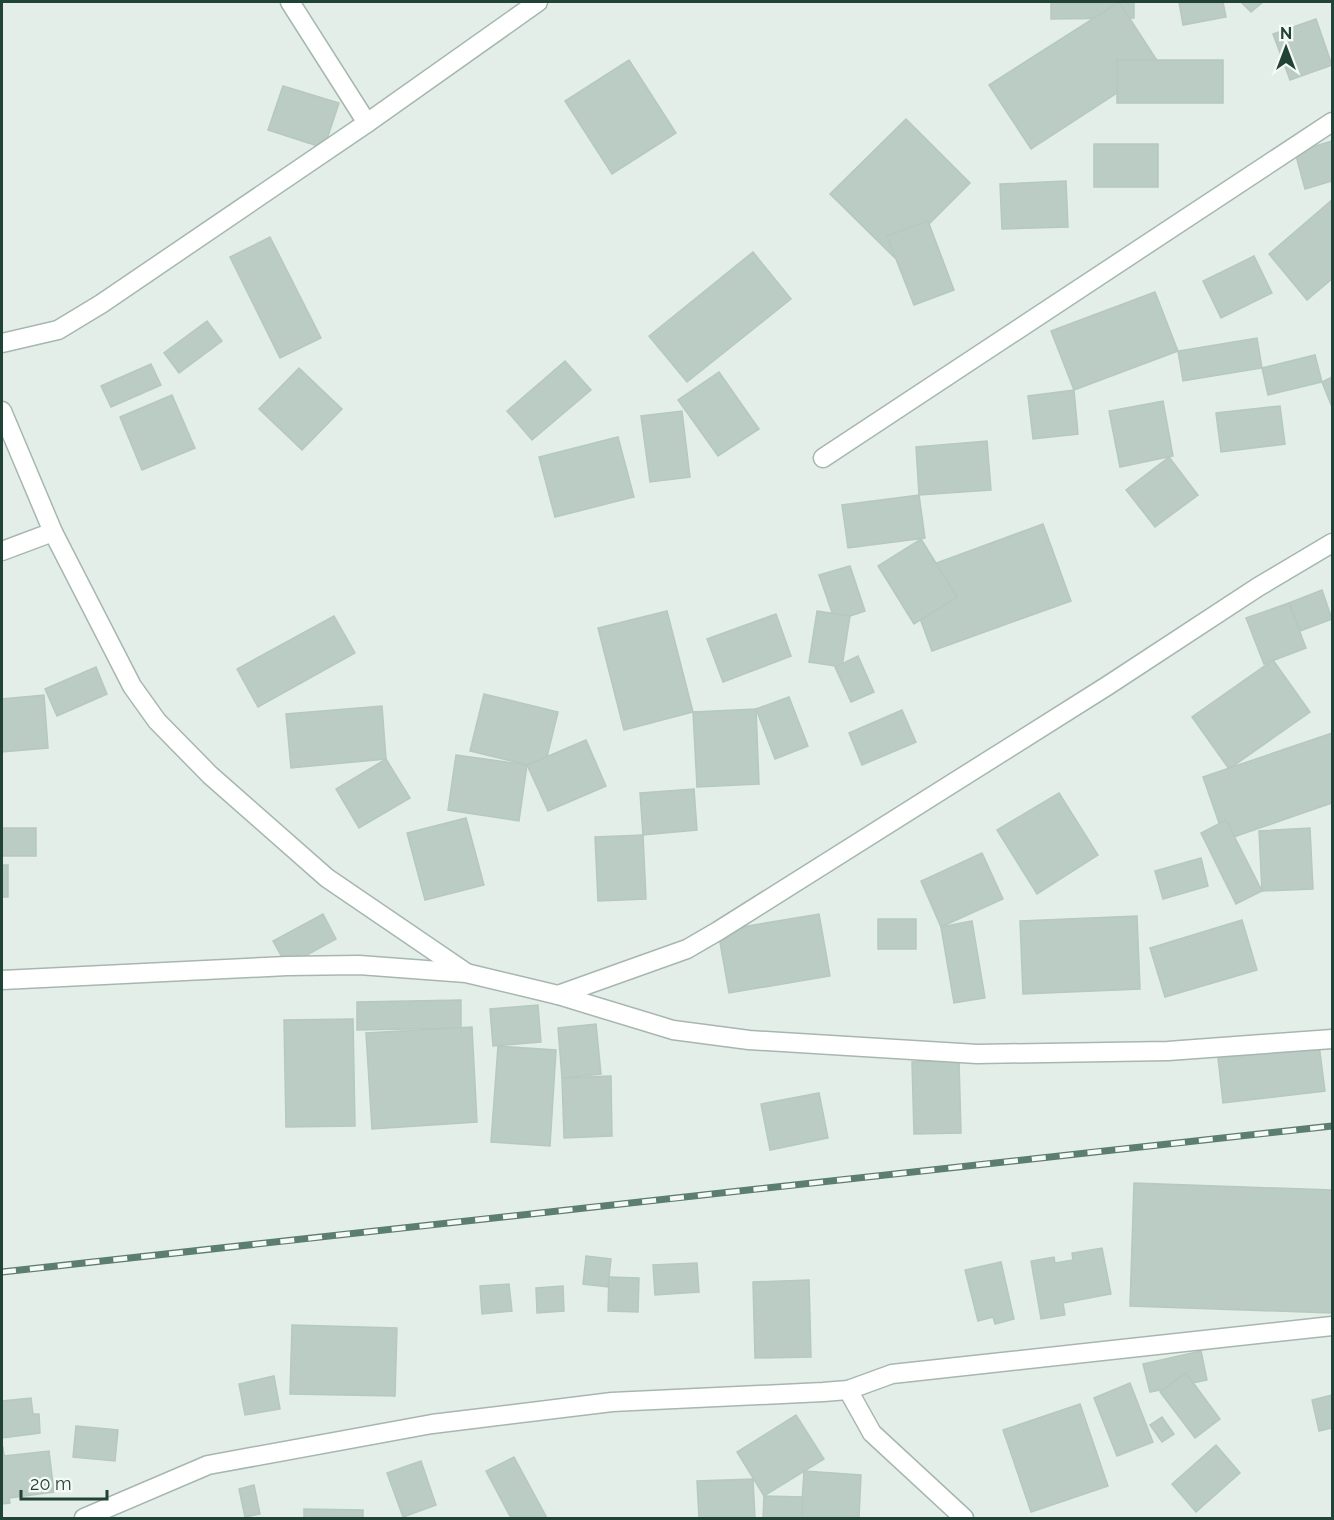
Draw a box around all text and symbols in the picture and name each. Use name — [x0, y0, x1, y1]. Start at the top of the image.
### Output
north arrow — [1256, 18, 1316, 78]
text: N — [1280, 24, 1292, 43]
scale bar — [21, 1463, 106, 1501]
text: 20 m — [30, 1473, 72, 1494]

